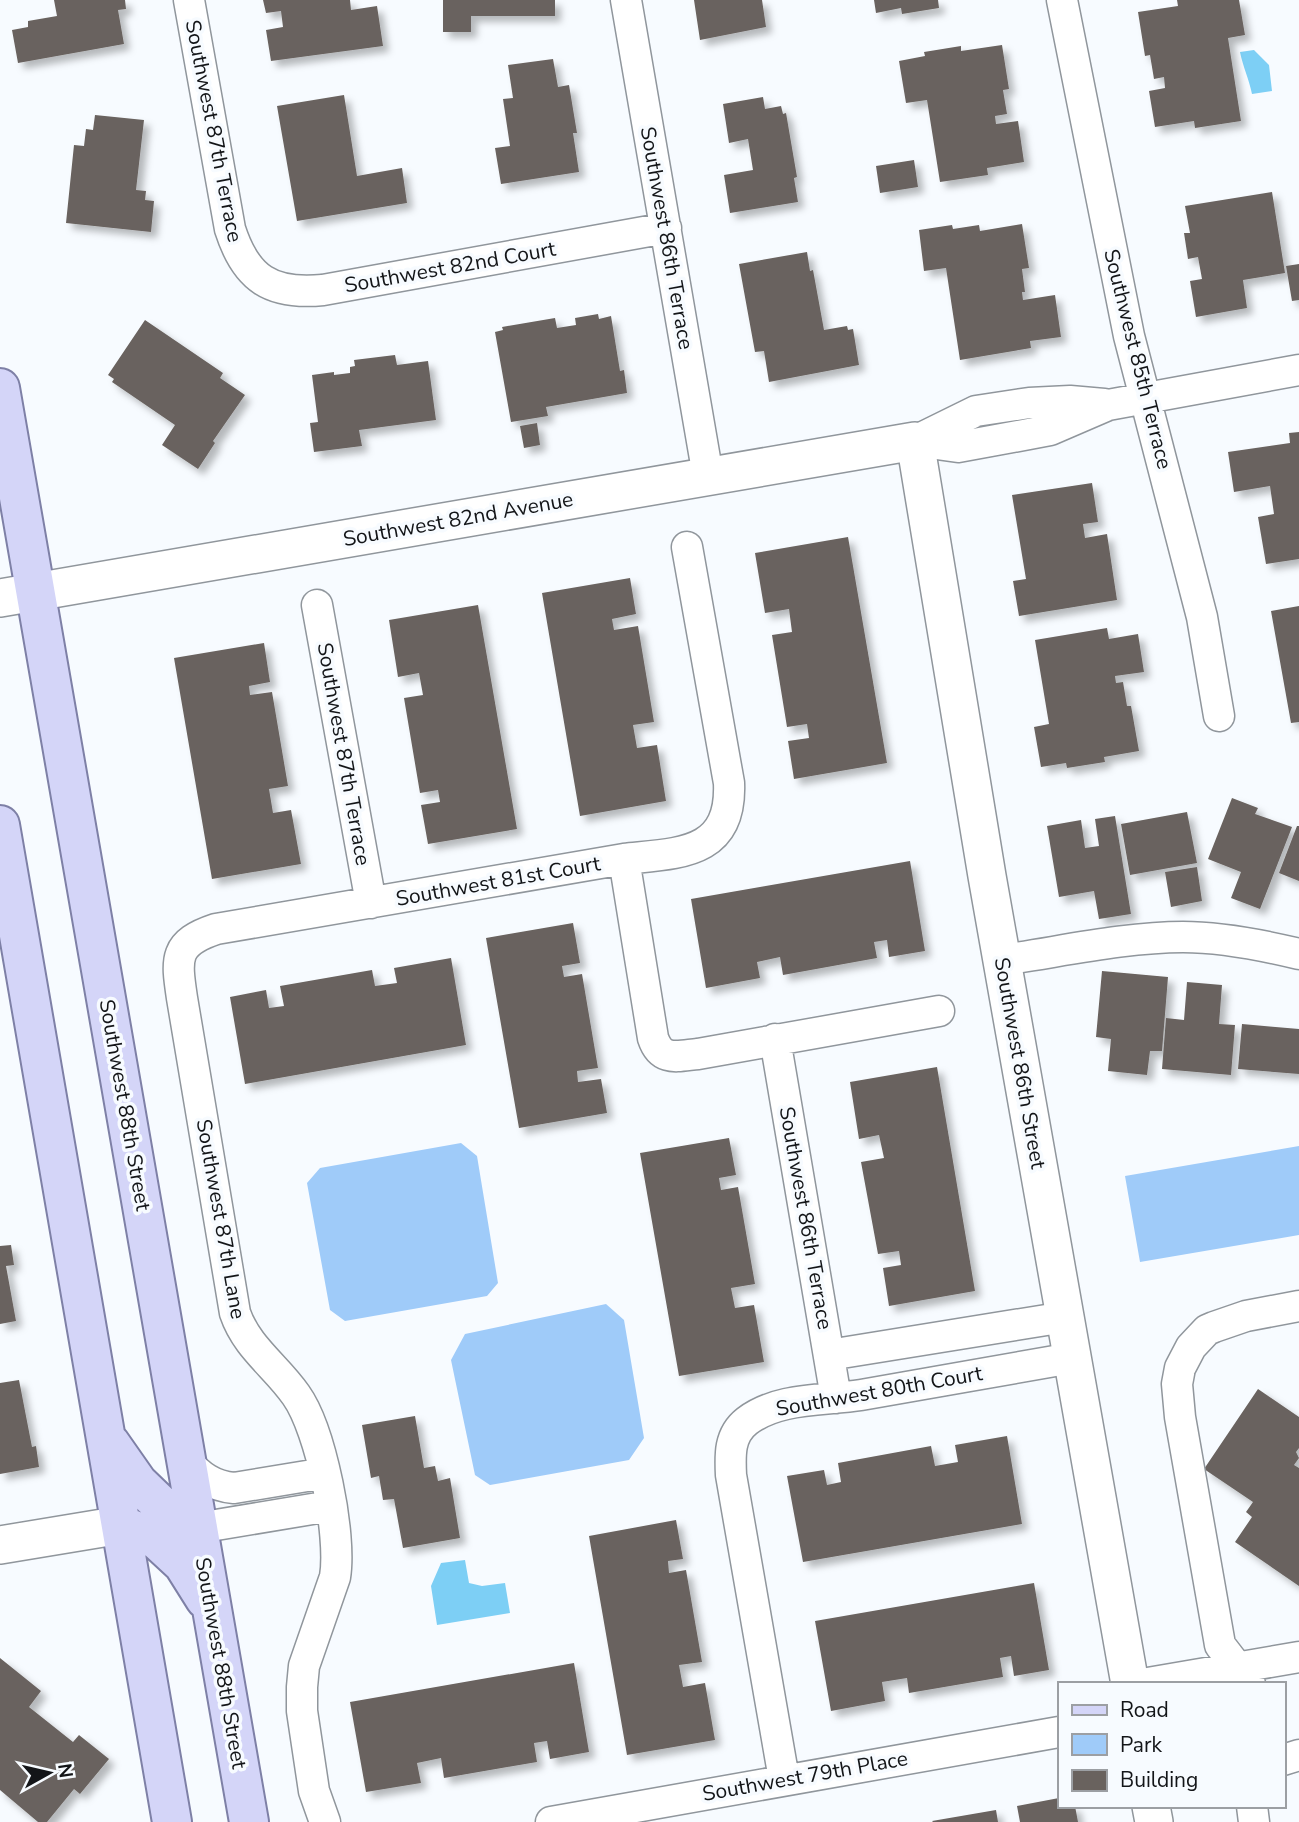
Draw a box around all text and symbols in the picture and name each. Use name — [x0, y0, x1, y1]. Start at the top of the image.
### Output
street label: Southwest 87th Terrace — [179, 18, 249, 244]
street label: Southwest 86th Terrace — [634, 124, 700, 352]
street label: Southwest 82nd Court — [342, 235, 558, 299]
street label: Southwest 85th Terrace — [1097, 246, 1179, 472]
street label: Southwest 82nd Avenue — [341, 485, 575, 553]
street label: Southwest 87th Terrace — [311, 640, 377, 868]
street label: Southwest 81st Court — [394, 849, 603, 913]
street label: Southwest 86th Street — [988, 955, 1052, 1172]
street label: Southwest 88th Street — [93, 997, 157, 1214]
street label: Southwest 86th Terrace — [773, 1104, 839, 1332]
street label: Southwest 87th Lane — [190, 1117, 252, 1321]
street label: Southwest 80th Court — [774, 1359, 985, 1423]
street label: Southwest 88th Street — [189, 1555, 253, 1772]
legend — [1058, 1682, 1285, 1808]
text: Road — [1120, 1696, 1169, 1724]
text: Park — [1120, 1731, 1162, 1759]
north arrow — [14, 1738, 84, 1808]
street label: Southwest 79th Place — [700, 1744, 910, 1808]
text: N — [51, 1762, 79, 1780]
text: Building — [1120, 1766, 1198, 1794]

